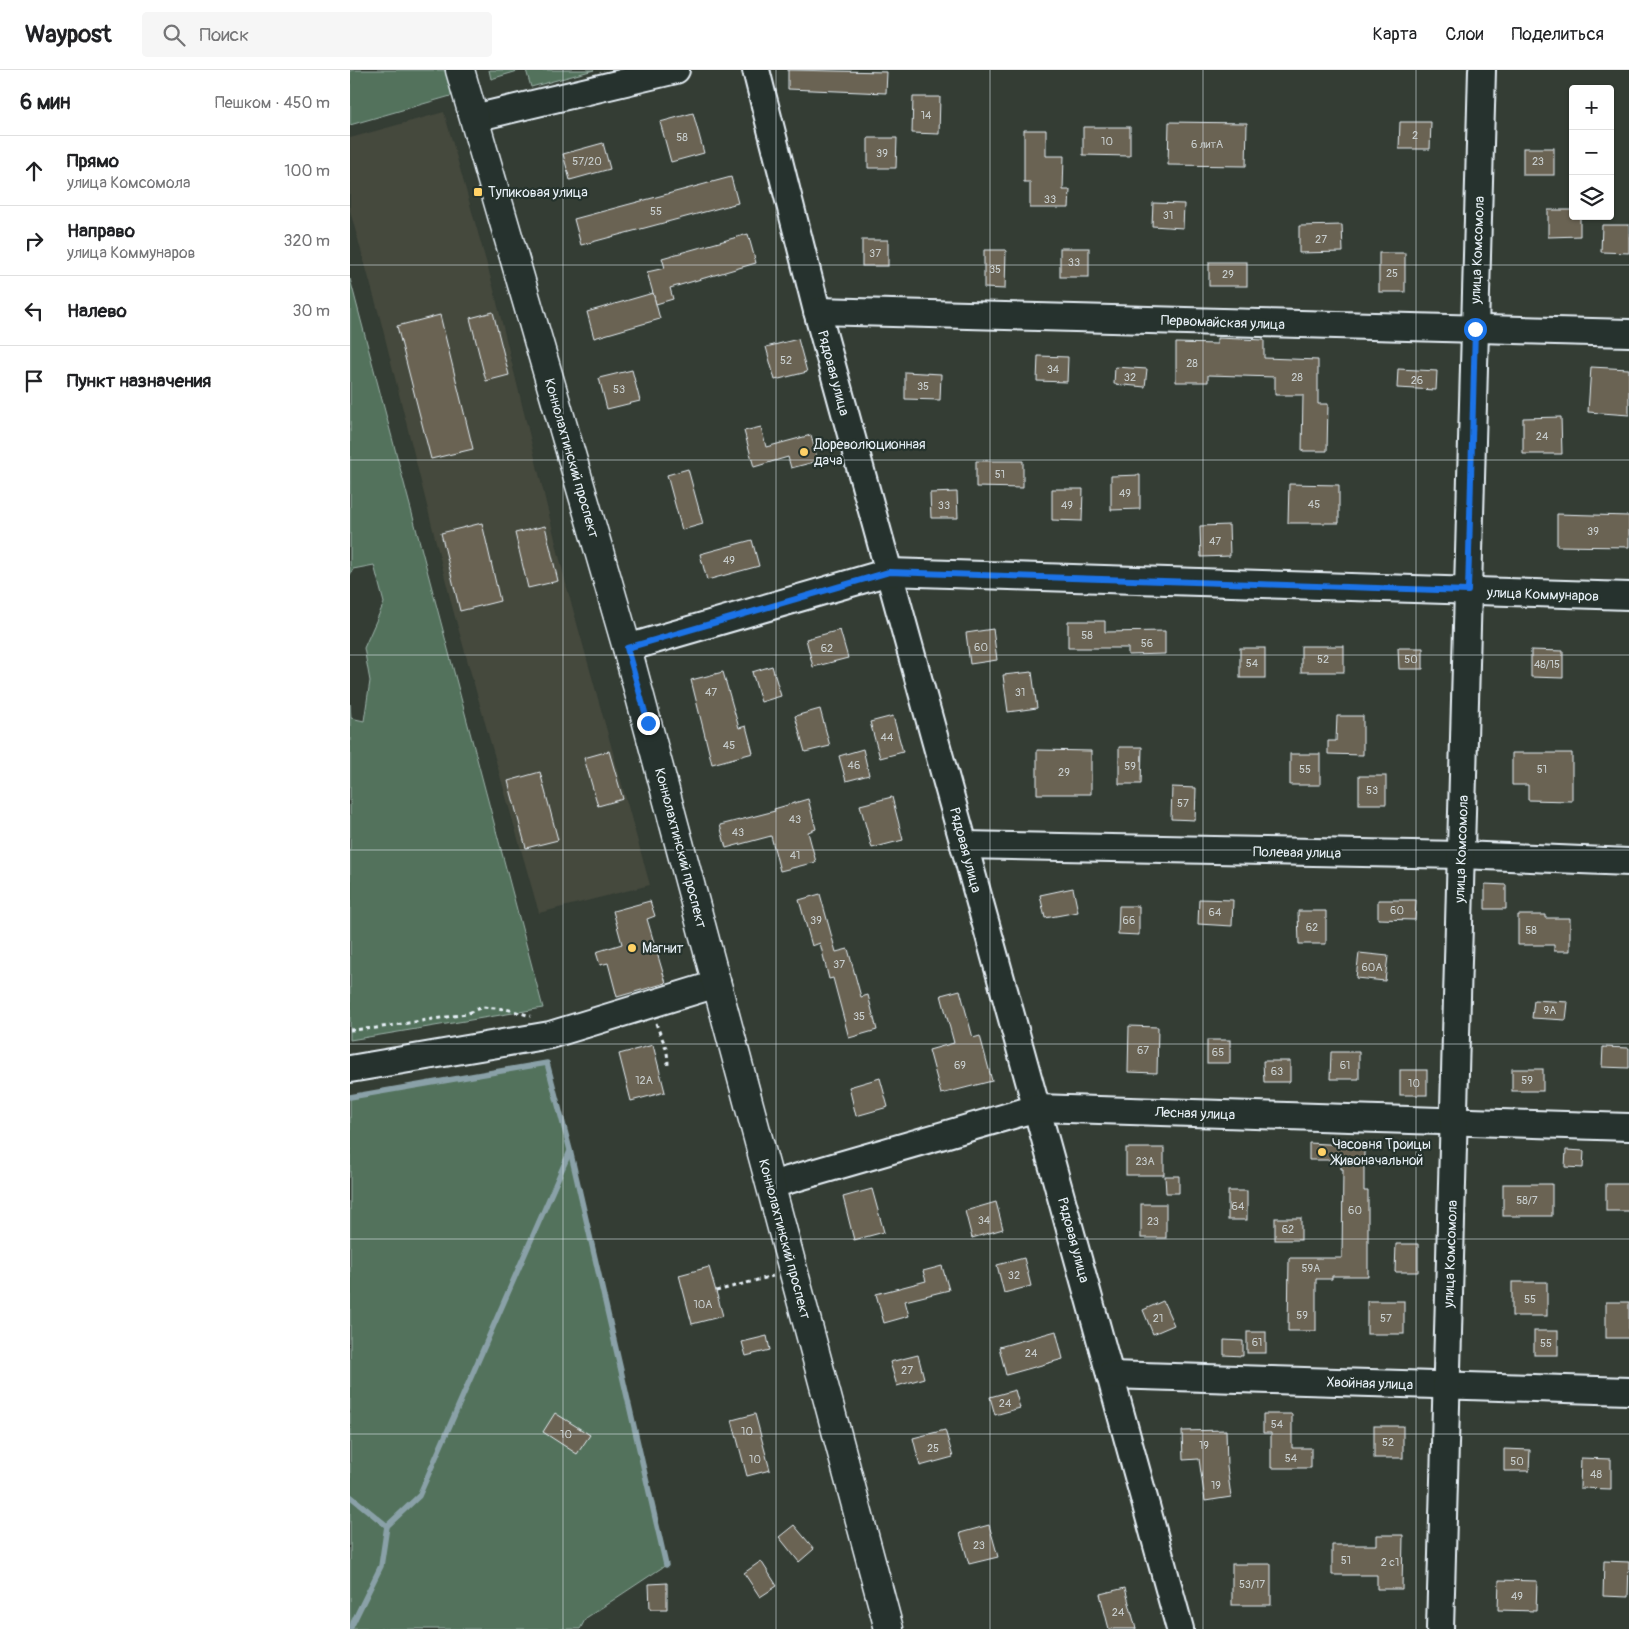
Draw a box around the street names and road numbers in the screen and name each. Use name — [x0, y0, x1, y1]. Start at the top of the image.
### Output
street label: улица Комсомола — [1467, 196, 1488, 305]
street label: Первомайская улица — [1161, 312, 1285, 333]
street label: Рядовая улица — [814, 329, 853, 418]
street label: Коннолахтинский проспект — [541, 376, 602, 540]
street label: улица Коммунаров — [1486, 584, 1600, 605]
street label: Коннолахтинский проспект — [651, 766, 710, 930]
street label: улица Комсомола — [1451, 795, 1472, 904]
street label: Рядовая улица — [946, 806, 985, 895]
street label: Полевая улица — [1253, 843, 1341, 862]
street label: Лесная улица — [1154, 1104, 1235, 1123]
street label: Коннолахтинский проспект — [755, 1157, 814, 1321]
street label: Рядовая улица — [1054, 1196, 1093, 1285]
street label: улица Комсомола — [1440, 1200, 1461, 1309]
street label: Хвойная улица — [1326, 1373, 1414, 1394]

